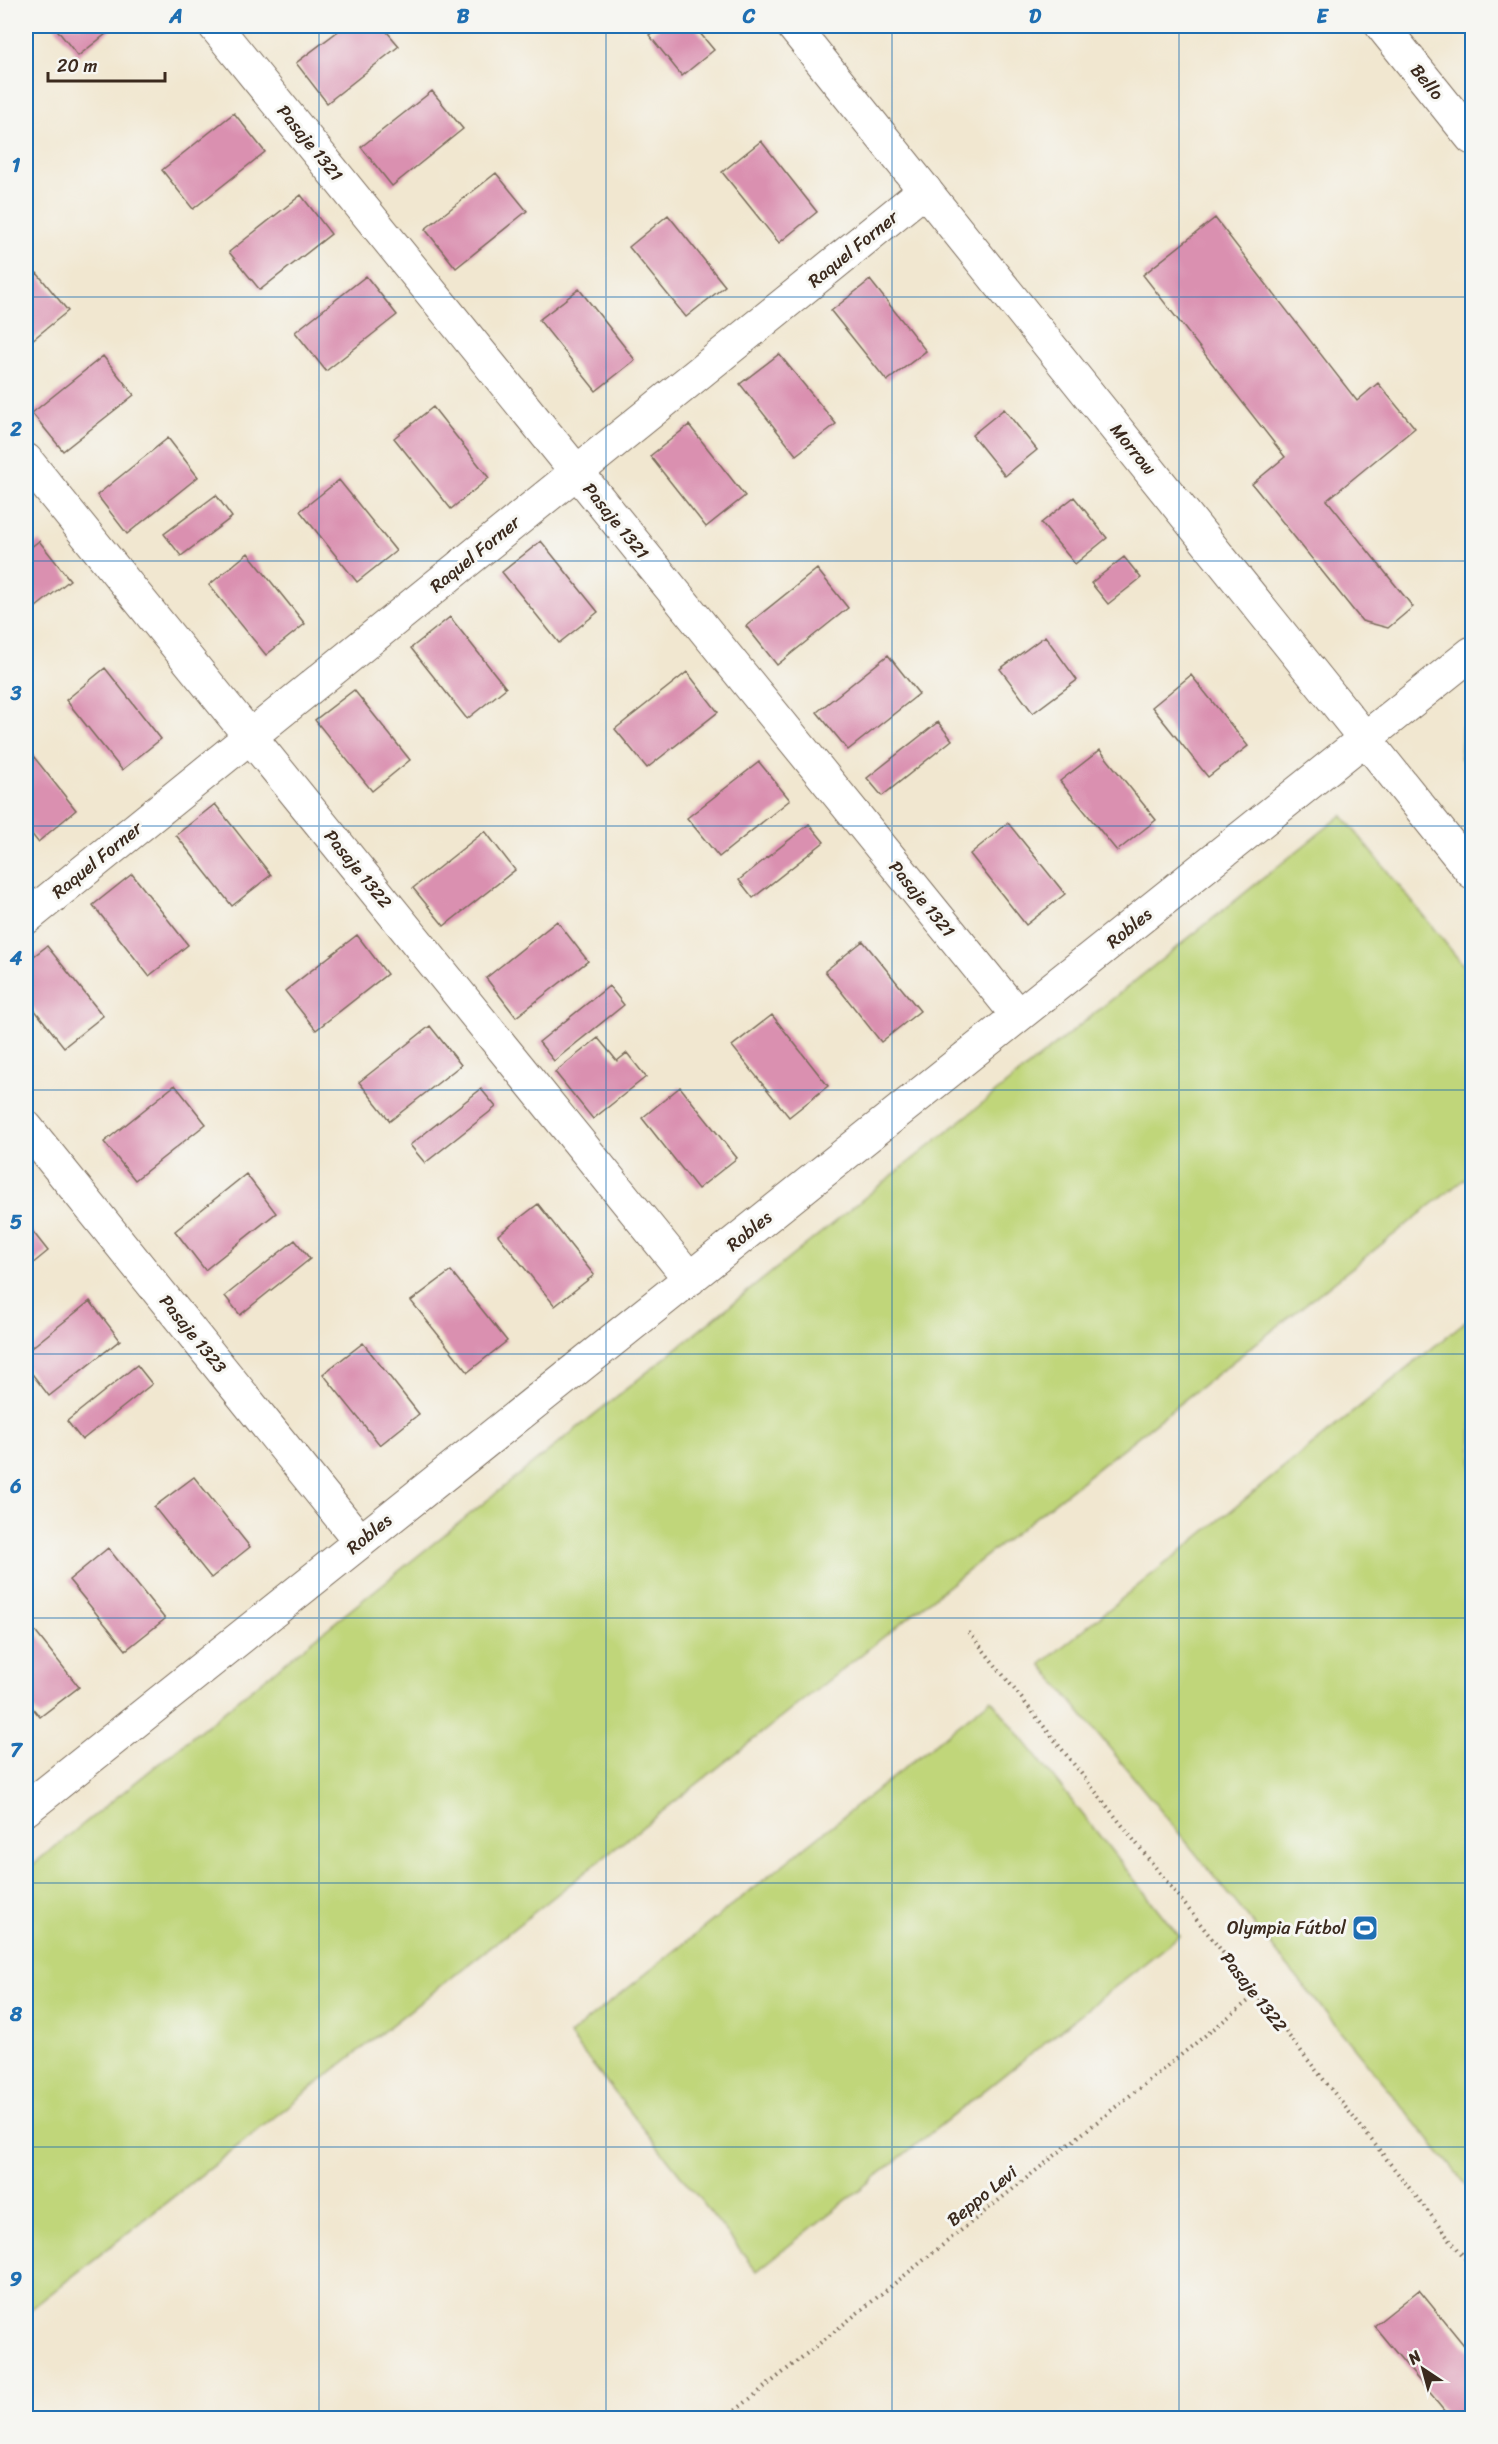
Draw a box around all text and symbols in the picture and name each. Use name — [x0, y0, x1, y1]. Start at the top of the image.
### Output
text: A — [168, 0, 183, 34]
text: B — [457, 0, 470, 34]
text: C — [742, 0, 756, 34]
text: D — [1029, 0, 1042, 34]
text: E — [1316, 0, 1329, 34]
scale bar — [48, 45, 165, 83]
text: 20 m — [57, 50, 97, 82]
street label: Bello — [1402, 56, 1452, 108]
street label: Pasaje 1321 — [269, 97, 352, 189]
text: 1 — [12, 148, 21, 183]
street label: Raquel Forner — [800, 201, 907, 296]
text: 2 — [9, 412, 22, 447]
street label: Morrow — [1102, 416, 1165, 483]
street label: Pasaje 1321 — [575, 475, 658, 567]
street label: Raquel Forner — [422, 506, 529, 601]
text: 3 — [10, 676, 22, 711]
street label: Raquel Forner — [44, 812, 151, 907]
street label: Pasaje 1322 — [316, 822, 400, 916]
street label: Pasaje 1321 — [881, 853, 964, 945]
street label: Robles — [1099, 899, 1160, 957]
text: 4 — [9, 941, 23, 976]
street label: Robles — [719, 1202, 780, 1260]
text: 5 — [10, 1205, 22, 1240]
street label: Pasaje 1323 — [151, 1287, 235, 1381]
text: 6 — [9, 1469, 22, 1504]
street label: Robles — [339, 1505, 400, 1563]
text: 7 — [10, 1733, 23, 1768]
place label: Olympia Fútbol — [1227, 1912, 1347, 1944]
sports icon: Olympia Fútbol — [1350, 1913, 1380, 1943]
street label: Pasaje 1322 — [1212, 1945, 1296, 2039]
text: 8 — [9, 1997, 23, 2032]
street label: Beppo Levi — [939, 2157, 1025, 2235]
text: 9 — [10, 2262, 22, 2297]
north arrow — [1393, 2339, 1453, 2399]
text: N — [1401, 2342, 1428, 2373]

